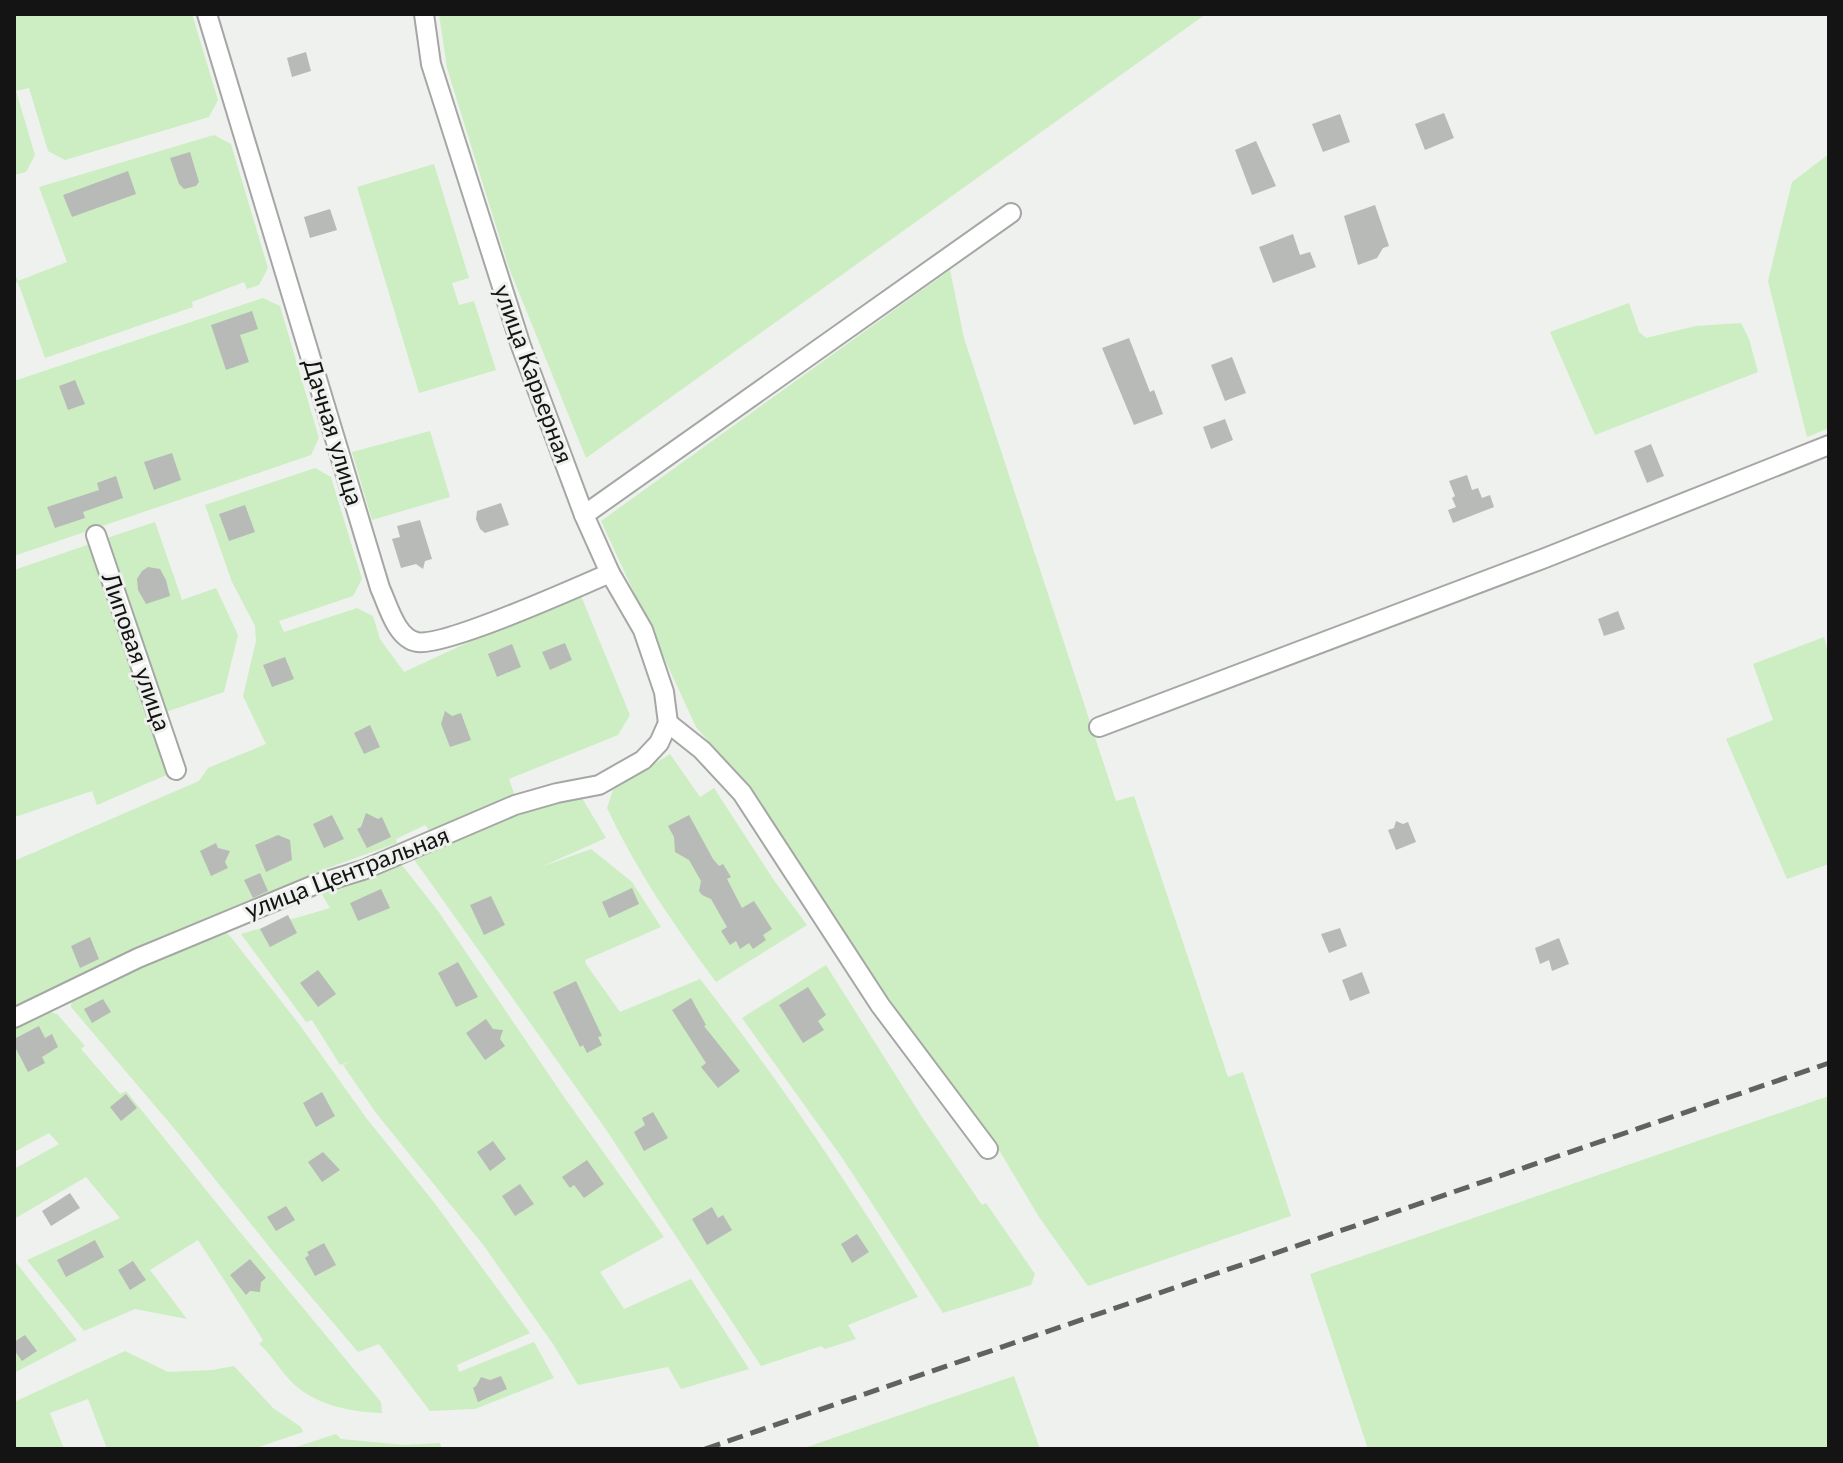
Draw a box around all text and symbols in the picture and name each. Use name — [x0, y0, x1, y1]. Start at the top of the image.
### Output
street label: улица Карьерная — [489, 280, 580, 467]
street label: Дачная улица — [298, 355, 371, 508]
street label: Липовая улица — [96, 568, 178, 734]
street label: улица Центральная — [240, 819, 453, 924]

